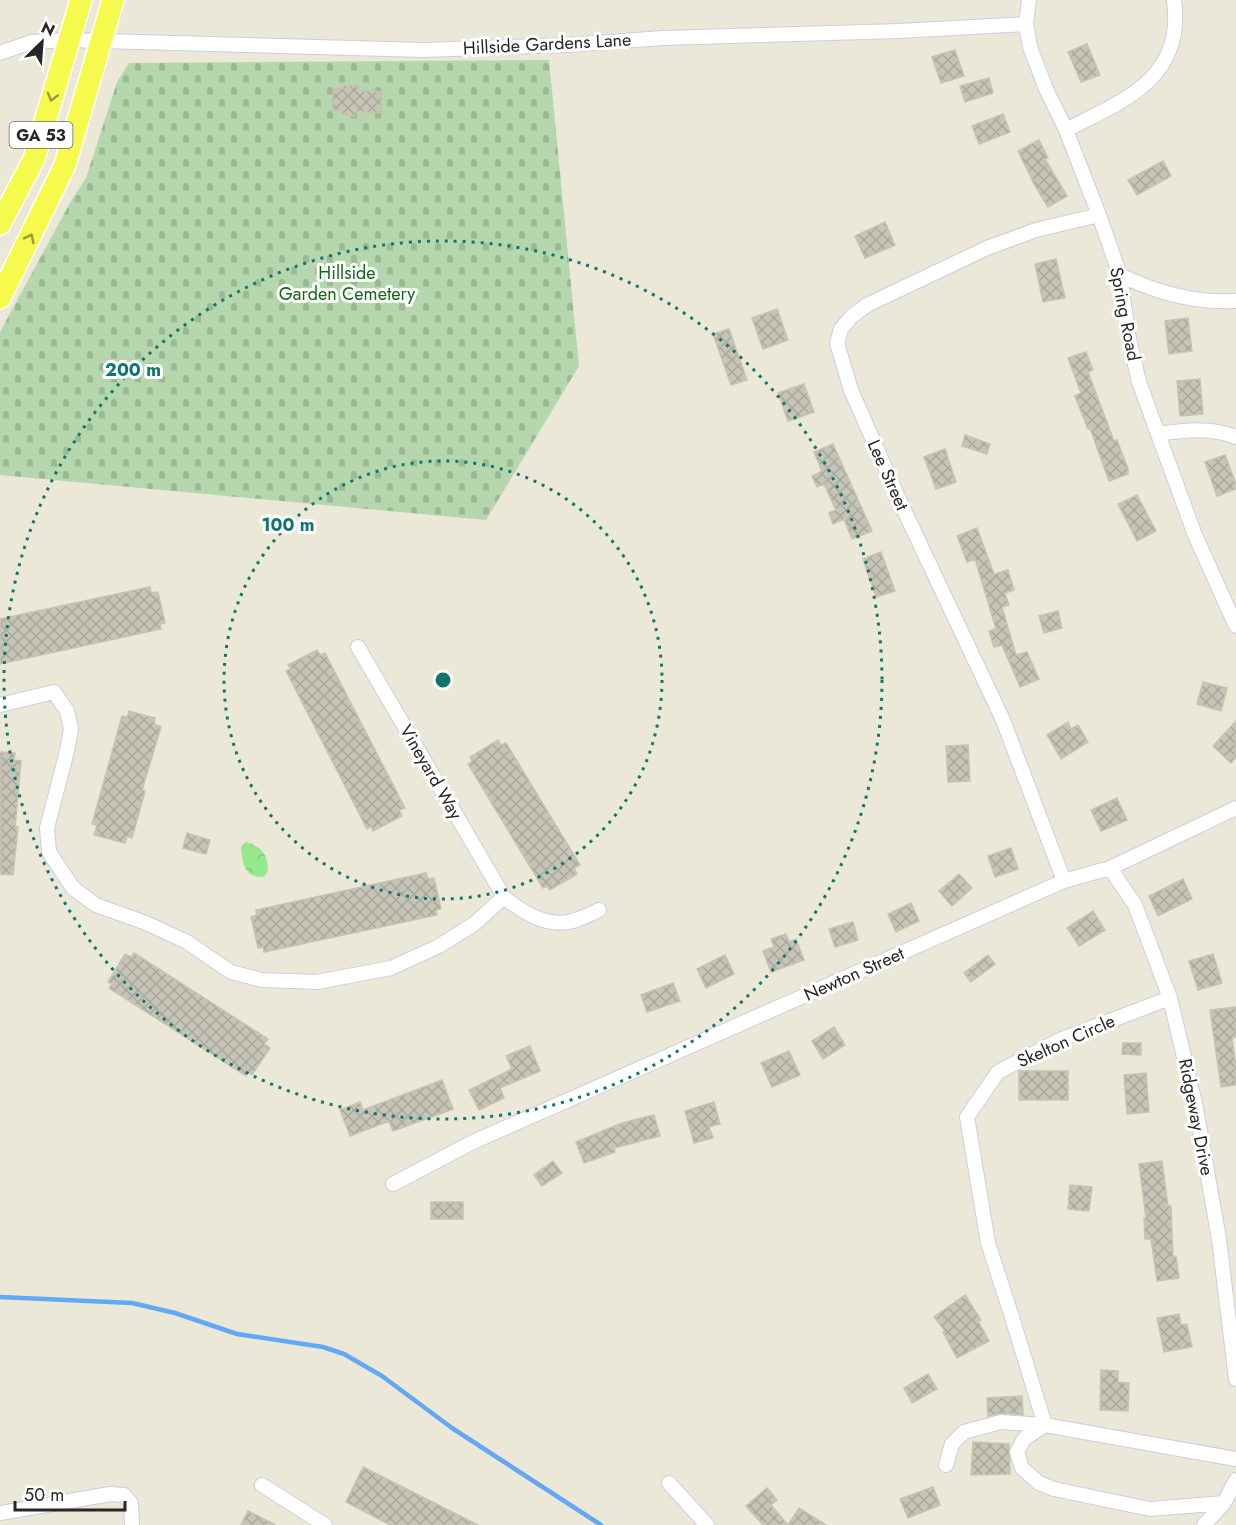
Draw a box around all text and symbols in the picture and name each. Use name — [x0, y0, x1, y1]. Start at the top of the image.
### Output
north arrow — [12, 12, 72, 72]
text: N — [38, 16, 59, 42]
street label: Hillside Gardens Lane — [462, 27, 632, 61]
one-way arrow — [47, 91, 59, 102]
road number: GA 53 — [9, 122, 72, 148]
one-way arrow — [23, 234, 34, 244]
park label: Hillside Garden Cemetery — [279, 260, 415, 307]
street label: Spring Road — [1103, 265, 1147, 363]
text: 200 m — [105, 357, 161, 383]
street label: Lee Street — [861, 435, 915, 515]
text: 100 m — [261, 512, 315, 538]
centre of rings — [433, 670, 453, 690]
street label: Vineyard Way — [393, 720, 469, 824]
street label: Newton Street — [800, 940, 909, 1008]
street label: Skelton Circle — [1013, 1008, 1119, 1074]
street label: Ridgeway Drive — [1172, 1056, 1220, 1178]
scale bar — [15, 1474, 124, 1512]
text: 50 m — [24, 1482, 64, 1508]

